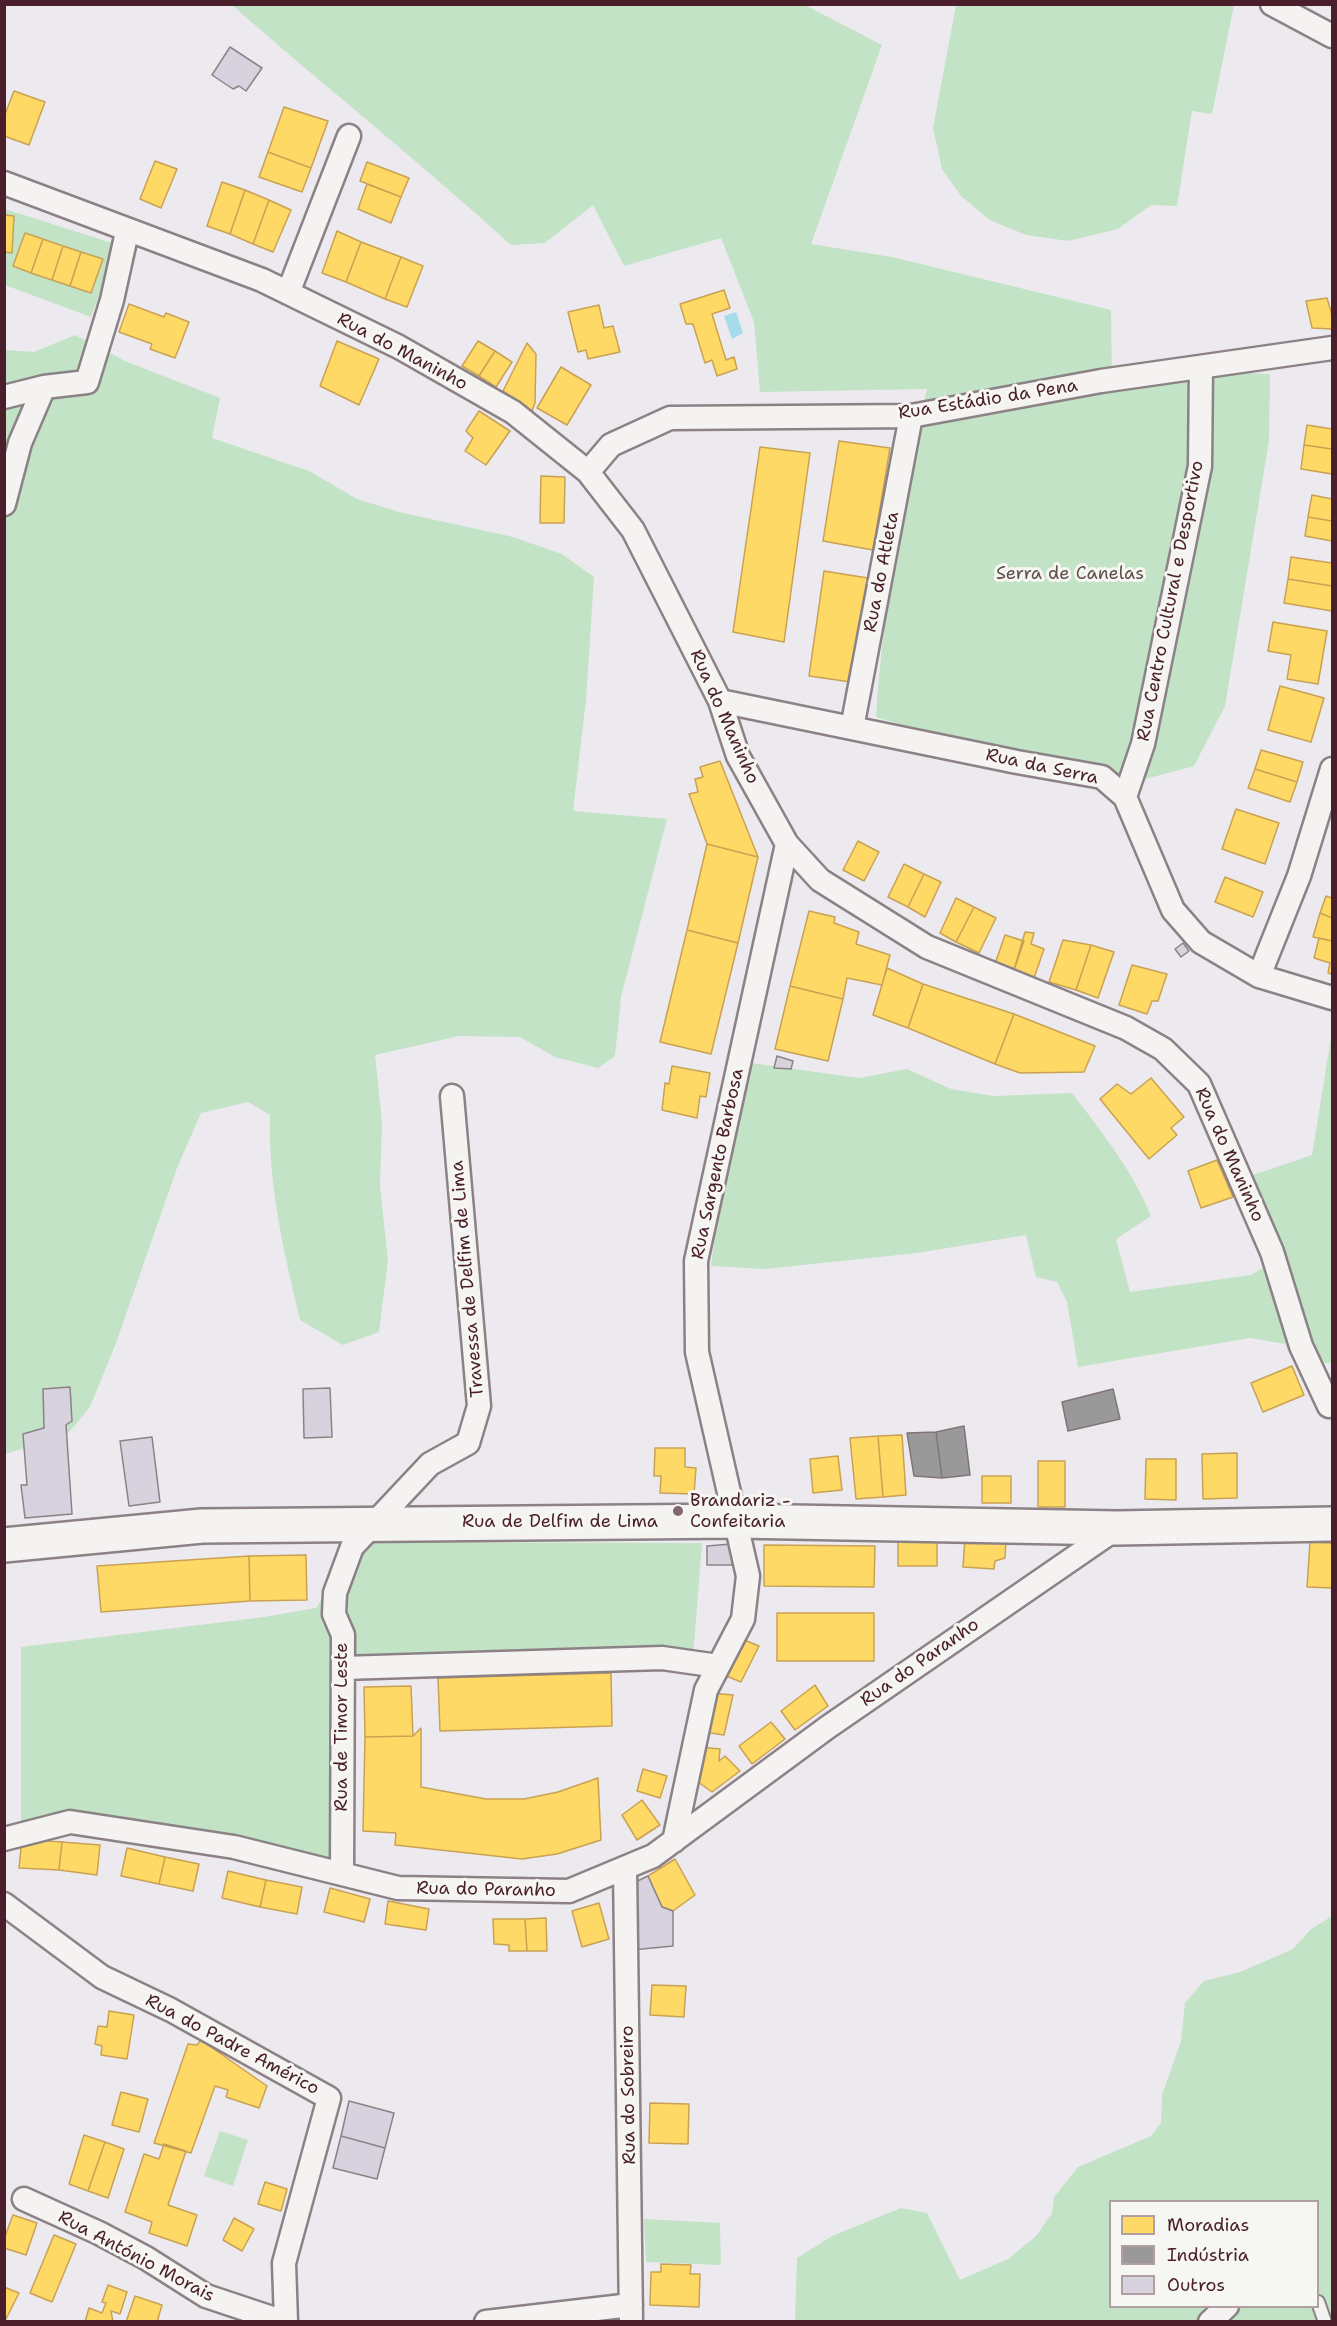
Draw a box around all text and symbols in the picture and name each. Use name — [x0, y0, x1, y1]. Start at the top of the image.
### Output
street label: Rua do Maninho — [333, 309, 471, 395]
street label: Rua Estádio da Pena — [897, 375, 1079, 425]
street label: Rua Centro Cultural e Desportivo — [1133, 459, 1209, 743]
street label: Rua do Atleta — [860, 510, 904, 634]
park label: Serra de Canelas — [996, 563, 1144, 585]
street label: Rua do Maninho — [685, 647, 763, 787]
street label: Rua da Serra — [984, 745, 1100, 789]
street label: Rua Sargento Barbosa — [687, 1067, 749, 1261]
street label: Rua do Maninho — [1190, 1085, 1268, 1225]
street label: Travessa de Delfim de Lima — [447, 1160, 489, 1398]
place label: Brandariz - Confeitaria — [690, 1490, 791, 1532]
marker: Brandariz - Confeitaria — [671, 1504, 685, 1518]
street label: Rua de Delfim de Lima — [462, 1511, 658, 1533]
street label: Rua do Paranho — [857, 1614, 983, 1712]
street label: Rua de Timor Leste — [331, 1642, 353, 1812]
street label: Rua do Paranho — [416, 1878, 556, 1902]
street label: Rua do Padre Américo — [141, 1990, 323, 2100]
street label: Rua do Sobreiro — [617, 2025, 641, 2165]
legend — [1109, 2200, 1319, 2308]
street label: Rua António Morais — [54, 2207, 218, 2307]
text: Moradias — [1167, 2213, 1249, 2237]
text: Indústria — [1167, 2243, 1249, 2267]
text: Outros — [1167, 2273, 1225, 2297]

